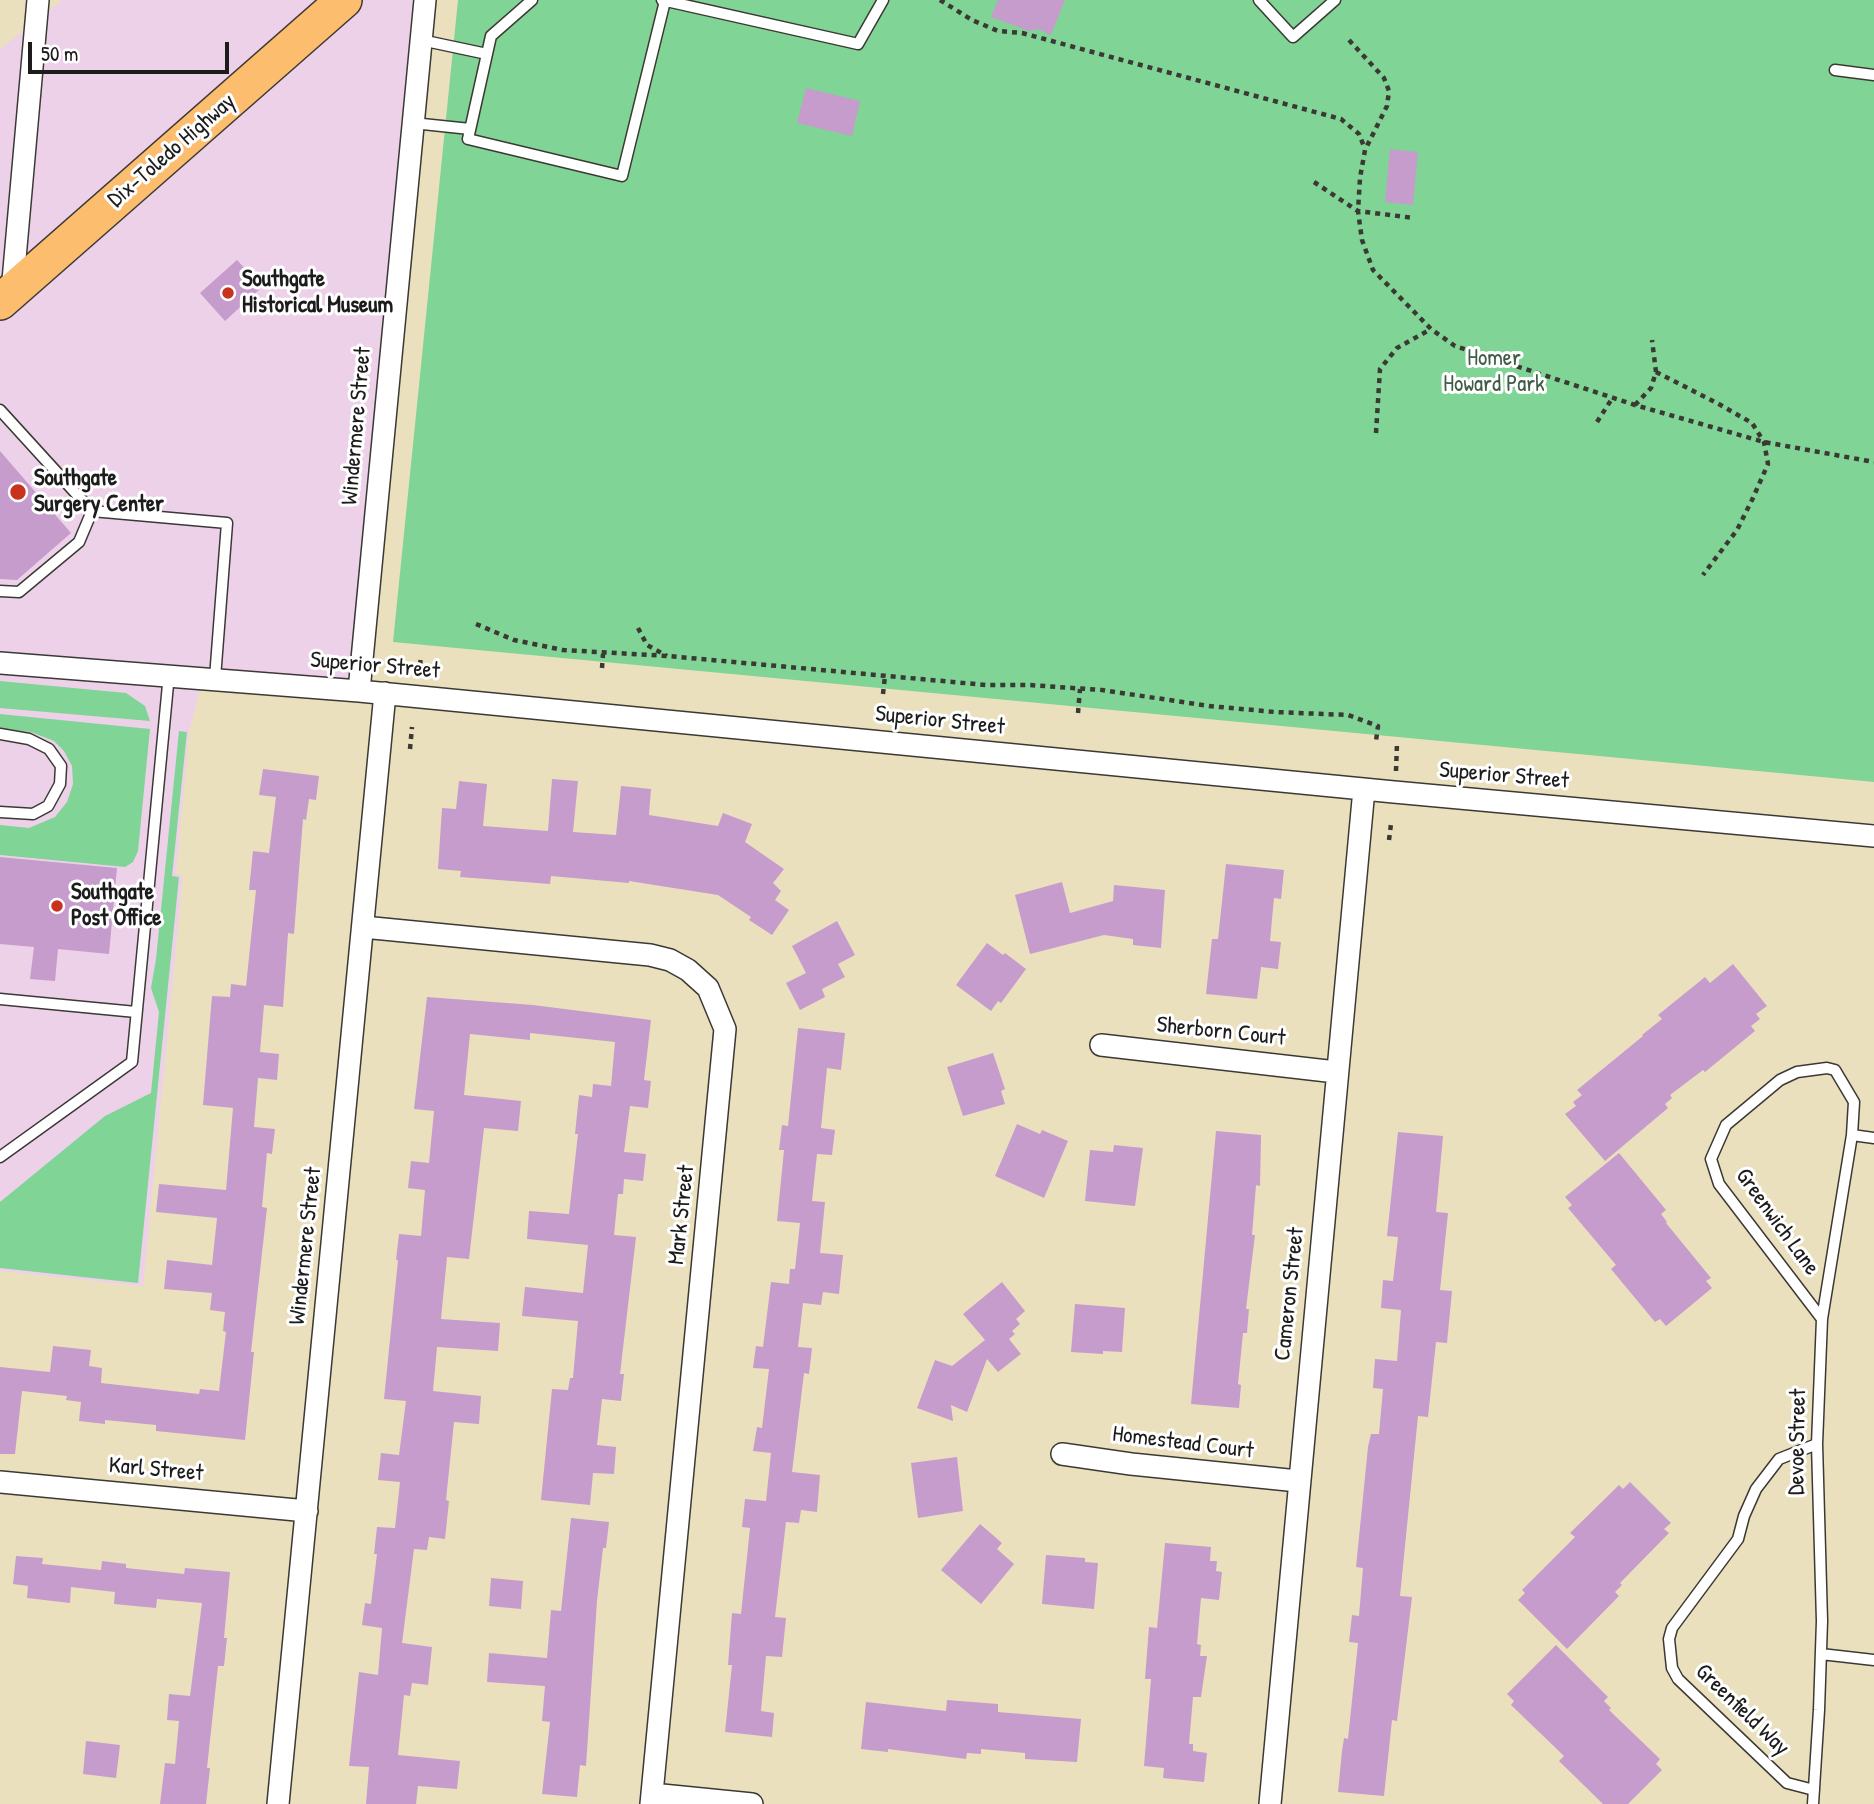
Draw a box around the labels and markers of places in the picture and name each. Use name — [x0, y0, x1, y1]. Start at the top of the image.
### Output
place label: Southgate Historical Museum — [242, 266, 393, 320]
marker: Southgate Historical Museum — [220, 285, 236, 301]
place label: Southgate Surgery Center — [34, 465, 164, 519]
marker: Southgate Surgery Center — [8, 482, 28, 502]
place label: Southgate Post Office — [71, 879, 161, 933]
marker: Southgate Post Office — [49, 898, 65, 914]

